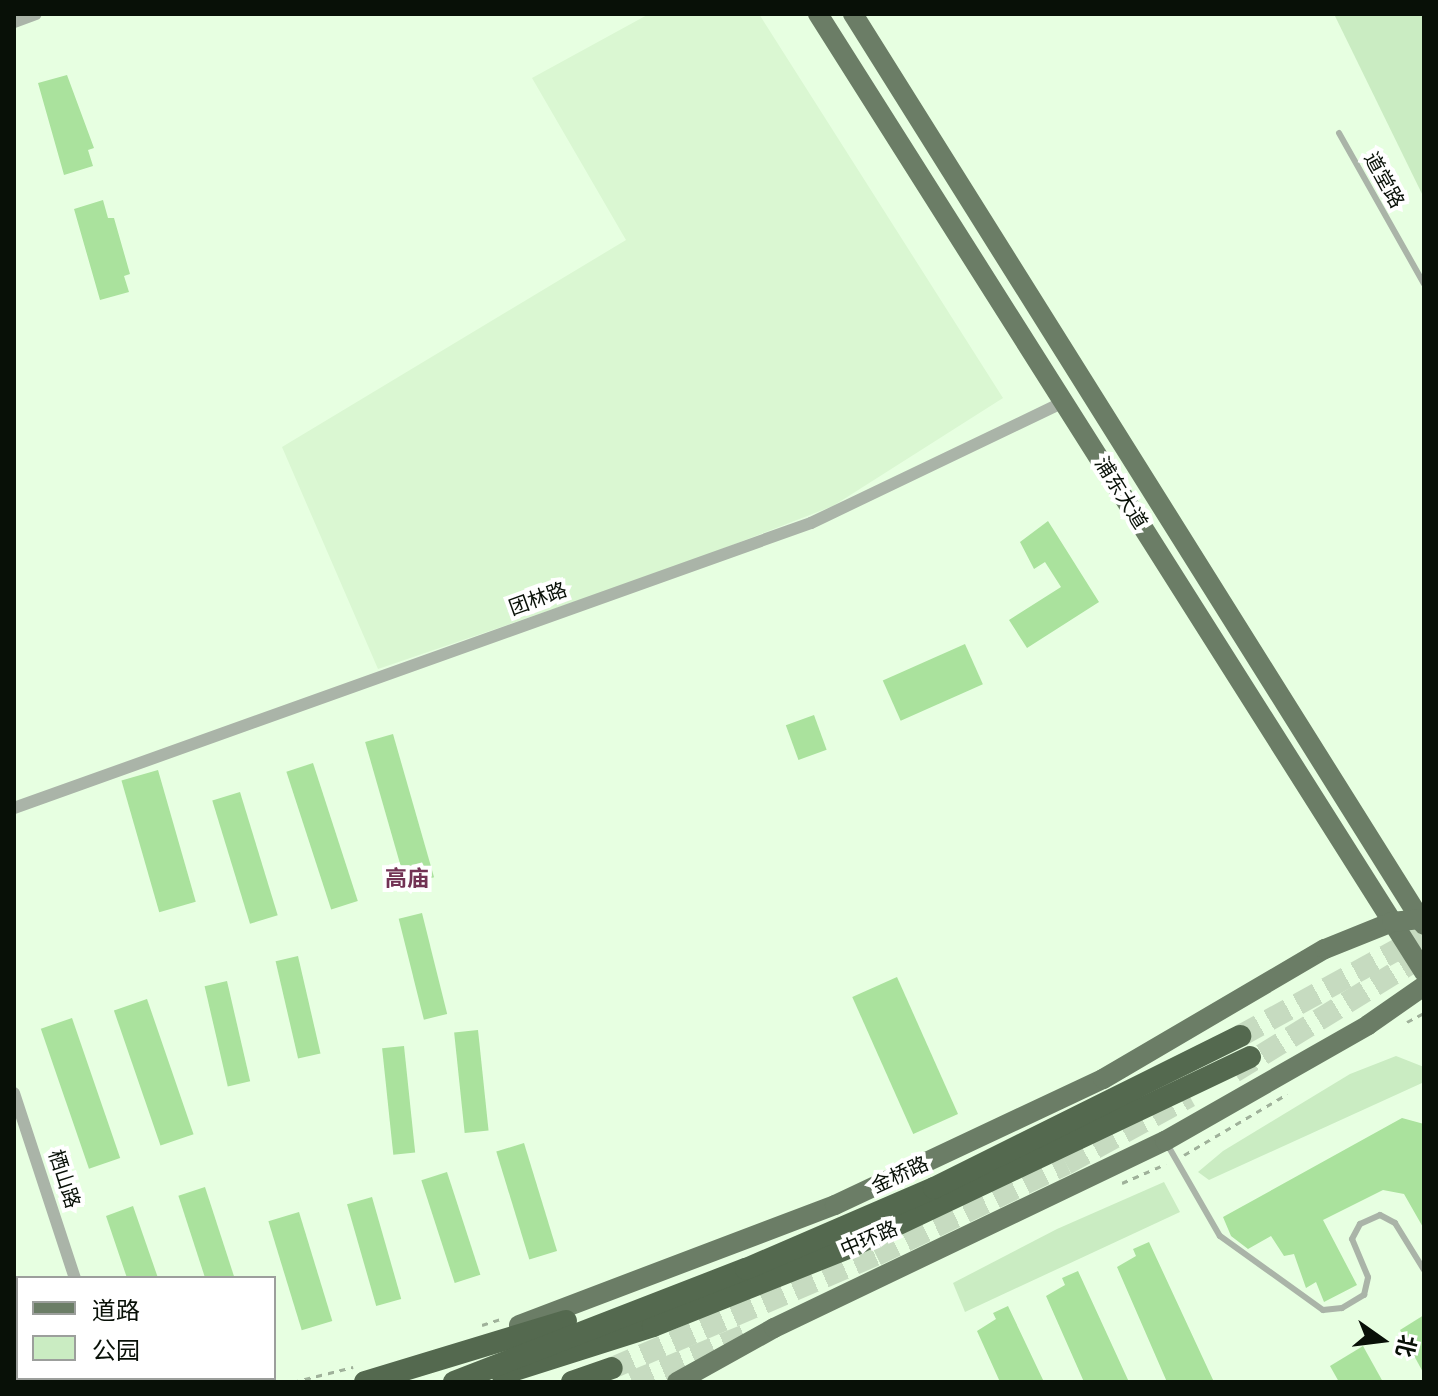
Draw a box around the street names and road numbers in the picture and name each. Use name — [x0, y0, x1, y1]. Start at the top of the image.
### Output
street label: 道堂路 — [1359, 148, 1409, 212]
street label: 浦东大道 — [1090, 453, 1152, 533]
street label: 团林路 — [506, 577, 570, 621]
street label: 栖山路 — [43, 1147, 85, 1211]
street label: 金桥路 — [868, 1151, 932, 1199]
street label: 中环路 — [837, 1216, 901, 1262]

